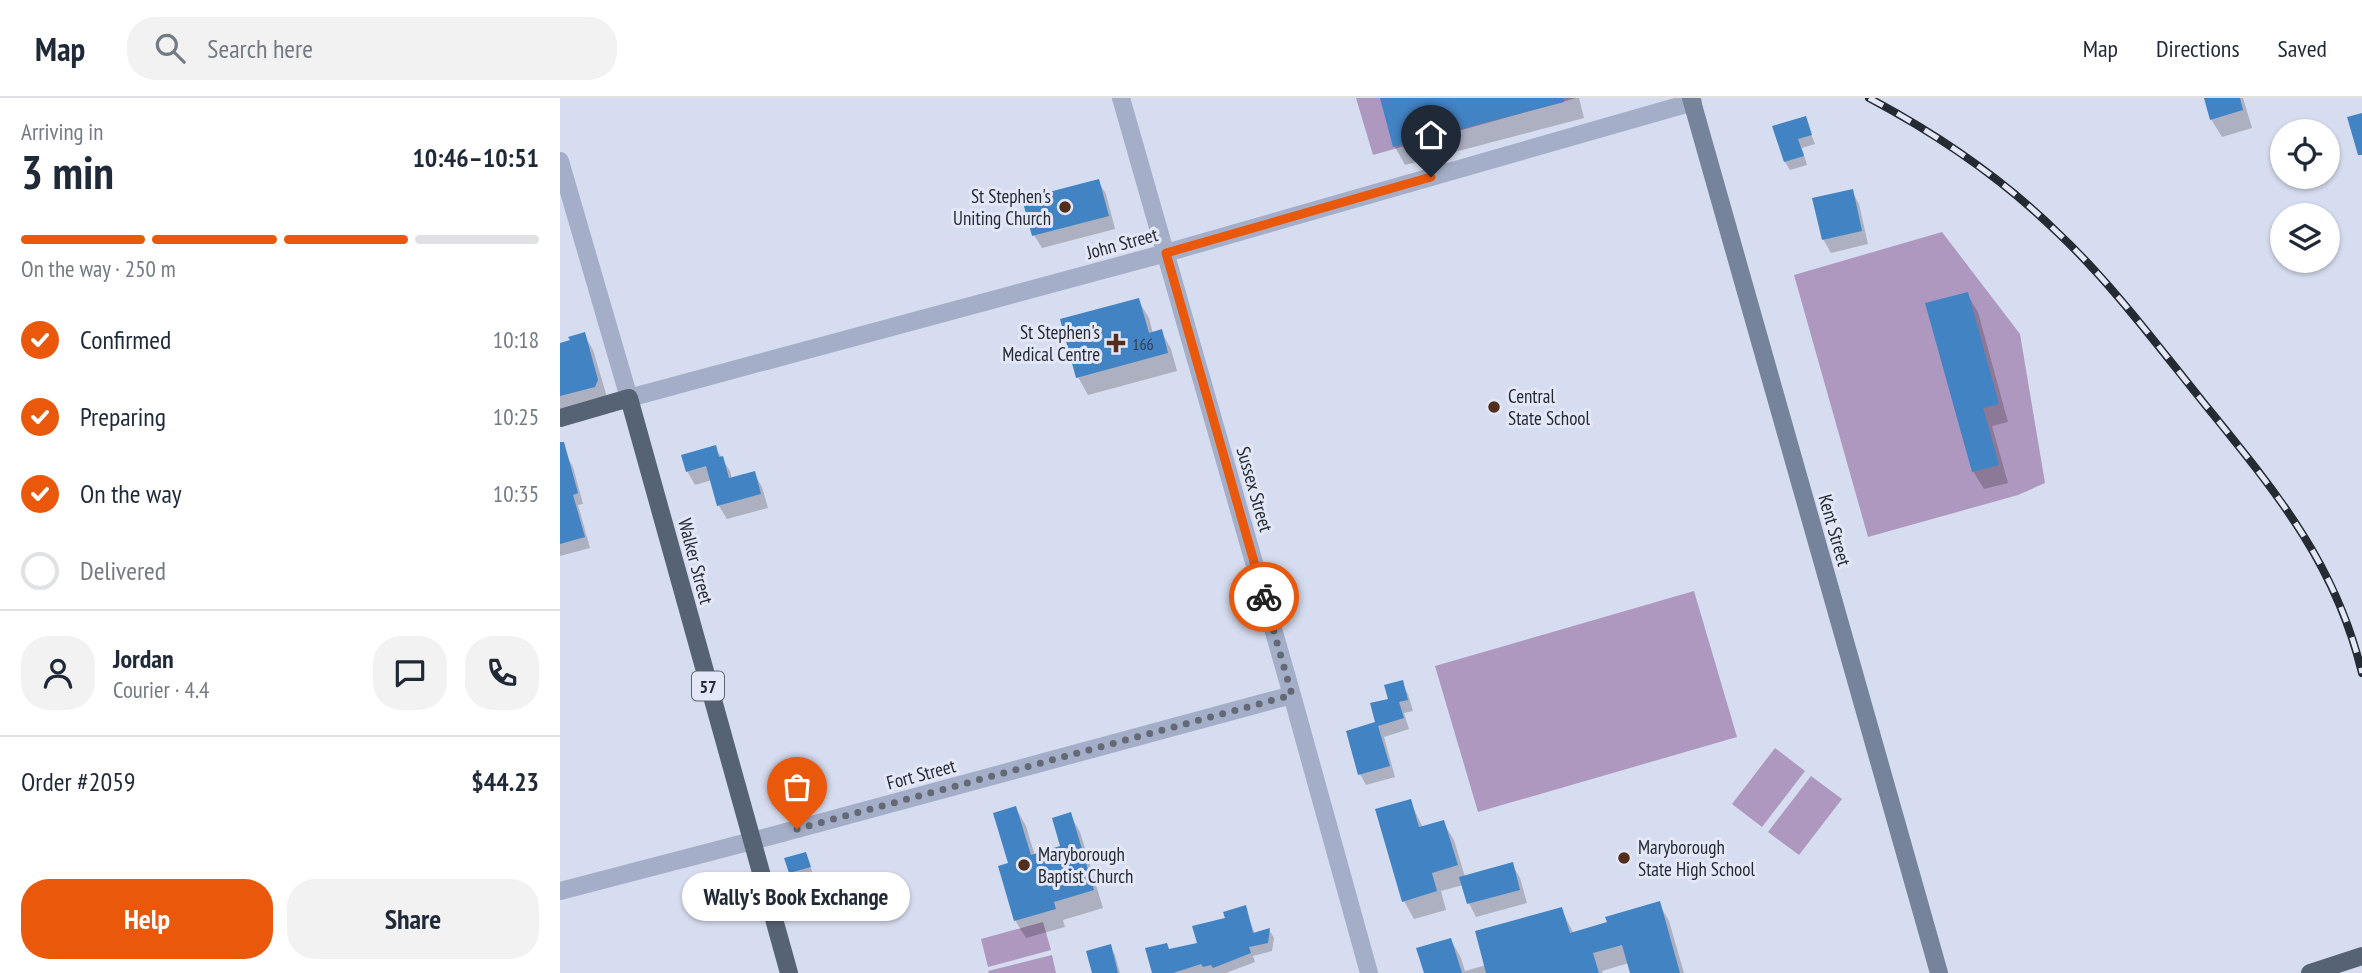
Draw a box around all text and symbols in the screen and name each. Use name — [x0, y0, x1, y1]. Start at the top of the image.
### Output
search box — [127, 17, 617, 80]
text: Map — [35, 27, 85, 70]
icon: search — [151, 29, 189, 67]
text: Search here — [207, 32, 313, 65]
text: Map — [2083, 33, 2118, 64]
text: Directions — [2156, 33, 2240, 64]
text: Saved — [2278, 33, 2327, 64]
pin — [1401, 105, 1461, 177]
icon: home — [1412, 116, 1450, 154]
text: Arriving in — [21, 117, 103, 146]
map controls — [2270, 119, 2340, 273]
button: locate — [2270, 119, 2340, 189]
text: 10:46–10:51 — [412, 141, 539, 174]
text: 3 min — [21, 142, 114, 202]
place label: St Stephen's Uniting Church — [953, 184, 1051, 230]
marker: St Stephen's Uniting Church — [1057, 199, 1073, 215]
button: layers — [2270, 203, 2340, 273]
street label: John Street — [1083, 222, 1161, 264]
text: On the way · 250 m — [21, 254, 176, 283]
place label: St Stephen's Medical Centre — [1002, 320, 1100, 366]
icon: check — [21, 321, 59, 359]
text: Confirmed — [80, 323, 171, 356]
text: 10:18 — [493, 325, 539, 354]
marker: St Stephen's Medical Centre — [1106, 333, 1126, 353]
house number: 166 — [1132, 334, 1154, 354]
place label: Central State School — [1508, 384, 1591, 430]
icon: check — [21, 398, 59, 436]
marker: Central State School — [1486, 399, 1502, 415]
text: Preparing — [80, 400, 166, 433]
text: 10:25 — [493, 402, 539, 431]
street label: Sussex Street — [1231, 444, 1279, 535]
icon: check — [21, 475, 59, 513]
text: On the way — [80, 477, 182, 510]
text: 10:35 — [493, 479, 539, 508]
street label: Kent Street — [1813, 491, 1857, 569]
street label: Walker Street — [673, 516, 719, 607]
text: Delivered — [80, 554, 166, 587]
courier — [1229, 562, 1299, 632]
icon: bike — [1245, 578, 1283, 616]
button: person — [21, 636, 95, 710]
button: chat — [373, 636, 447, 710]
button: phone — [465, 636, 539, 710]
text: Jordan — [113, 642, 174, 675]
road number: 57 — [692, 672, 724, 700]
text: Courier · 4.4 — [113, 675, 209, 704]
street label: Fort Street — [884, 753, 959, 795]
pin — [767, 757, 827, 829]
text: Order #2059 — [21, 765, 136, 798]
text: $44.23 — [471, 765, 539, 798]
icon: bag — [778, 768, 816, 806]
place label: Maryborough State High School — [1638, 835, 1755, 881]
place label: Maryborough Baptist Church — [1038, 842, 1133, 888]
marker: Maryborough State High School — [1616, 850, 1632, 866]
marker: Maryborough Baptist Church — [1016, 857, 1032, 873]
callout: Wally's Book Exchange — [683, 871, 911, 920]
button: Help — [21, 879, 273, 959]
button: Share — [287, 879, 539, 959]
text: Wally's Book Exchange — [704, 882, 888, 911]

